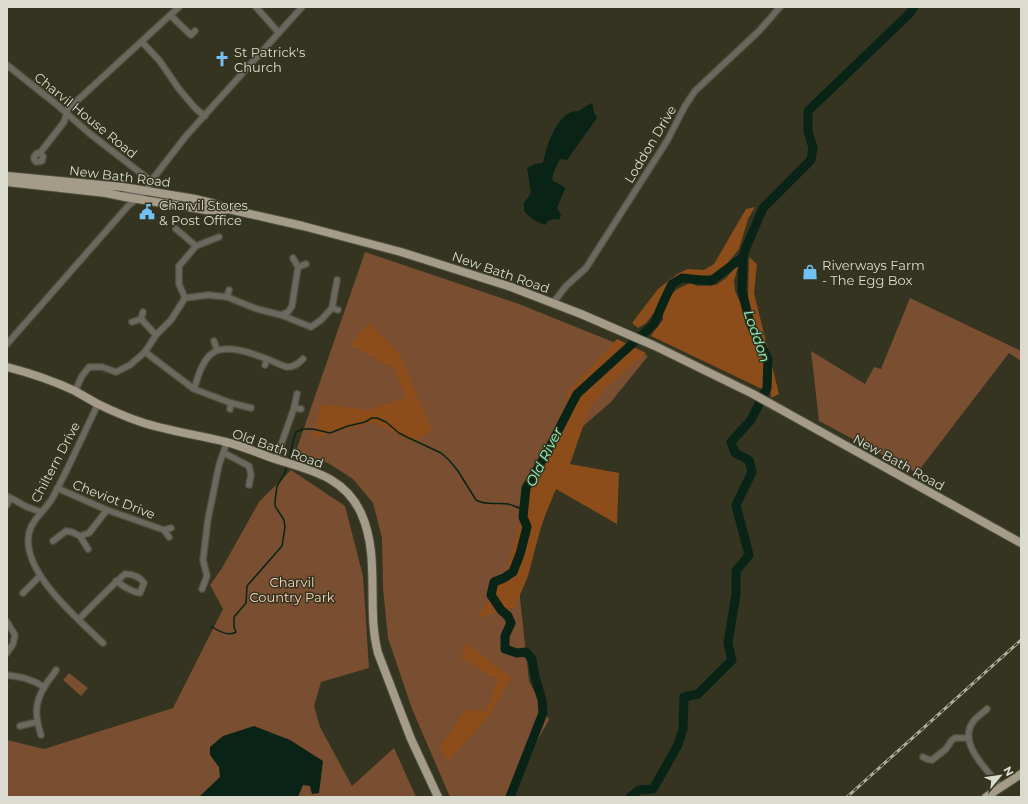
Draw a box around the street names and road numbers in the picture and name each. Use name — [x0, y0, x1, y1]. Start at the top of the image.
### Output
street label: Charvil House Road — [31, 69, 141, 161]
street label: Loddon Drive — [621, 102, 680, 186]
street label: New Bath Road — [68, 162, 172, 190]
street label: New Bath Road — [450, 248, 552, 296]
street label: Chiltern Drive — [27, 419, 83, 505]
street label: Old Bath Road — [230, 425, 326, 471]
street label: New Bath Road — [850, 430, 948, 494]
street label: Cheviot Drive — [70, 476, 158, 522]

